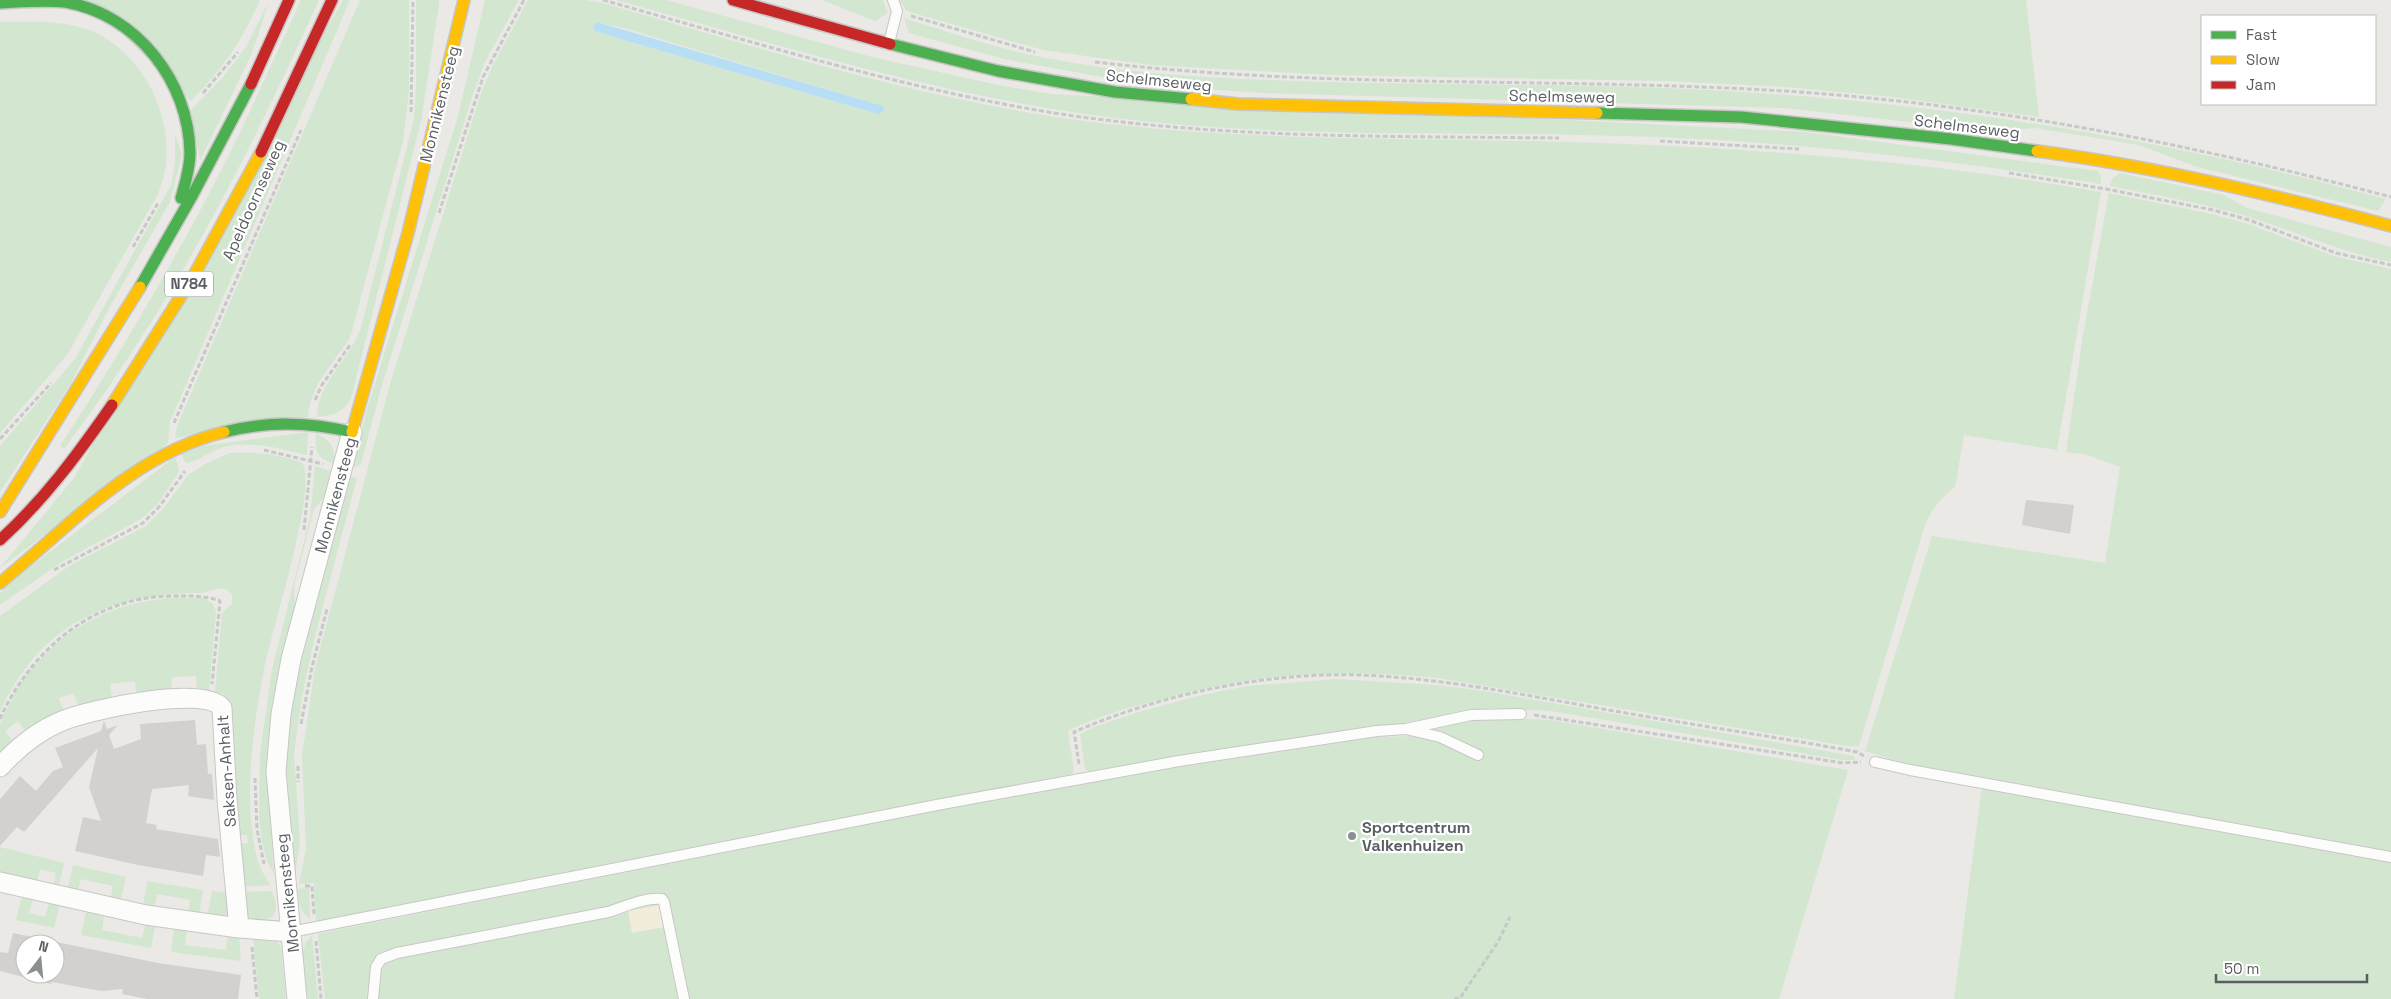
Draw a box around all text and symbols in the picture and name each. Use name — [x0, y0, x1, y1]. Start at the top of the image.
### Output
legend — [2201, 15, 2376, 105]
text: Fast — [2246, 25, 2277, 44]
street label: Monnikensteeg — [415, 44, 464, 165]
text: Slow — [2246, 50, 2280, 69]
street label: Schelmseweg — [1105, 64, 1213, 97]
text: Jam — [2246, 75, 2276, 94]
street label: Schelmseweg — [1509, 85, 1615, 108]
street label: Schelmseweg — [1913, 110, 2021, 143]
street label: Apeldoornseweg — [217, 137, 289, 264]
road number: N784 — [165, 272, 213, 296]
street label: Monnikensteeg — [310, 435, 361, 555]
street label: Saksen-Anhalt — [212, 714, 241, 828]
place label: Sportcentrum Valkenhuizen — [1362, 817, 1470, 856]
marker: Sportcentrum Valkenhuizen — [1346, 830, 1358, 842]
street label: Monnikensteeg — [271, 833, 304, 953]
north arrow — [15, 934, 65, 984]
text: N — [37, 937, 51, 956]
scale bar — [2216, 952, 2367, 984]
text: 50 m — [2224, 959, 2259, 978]

